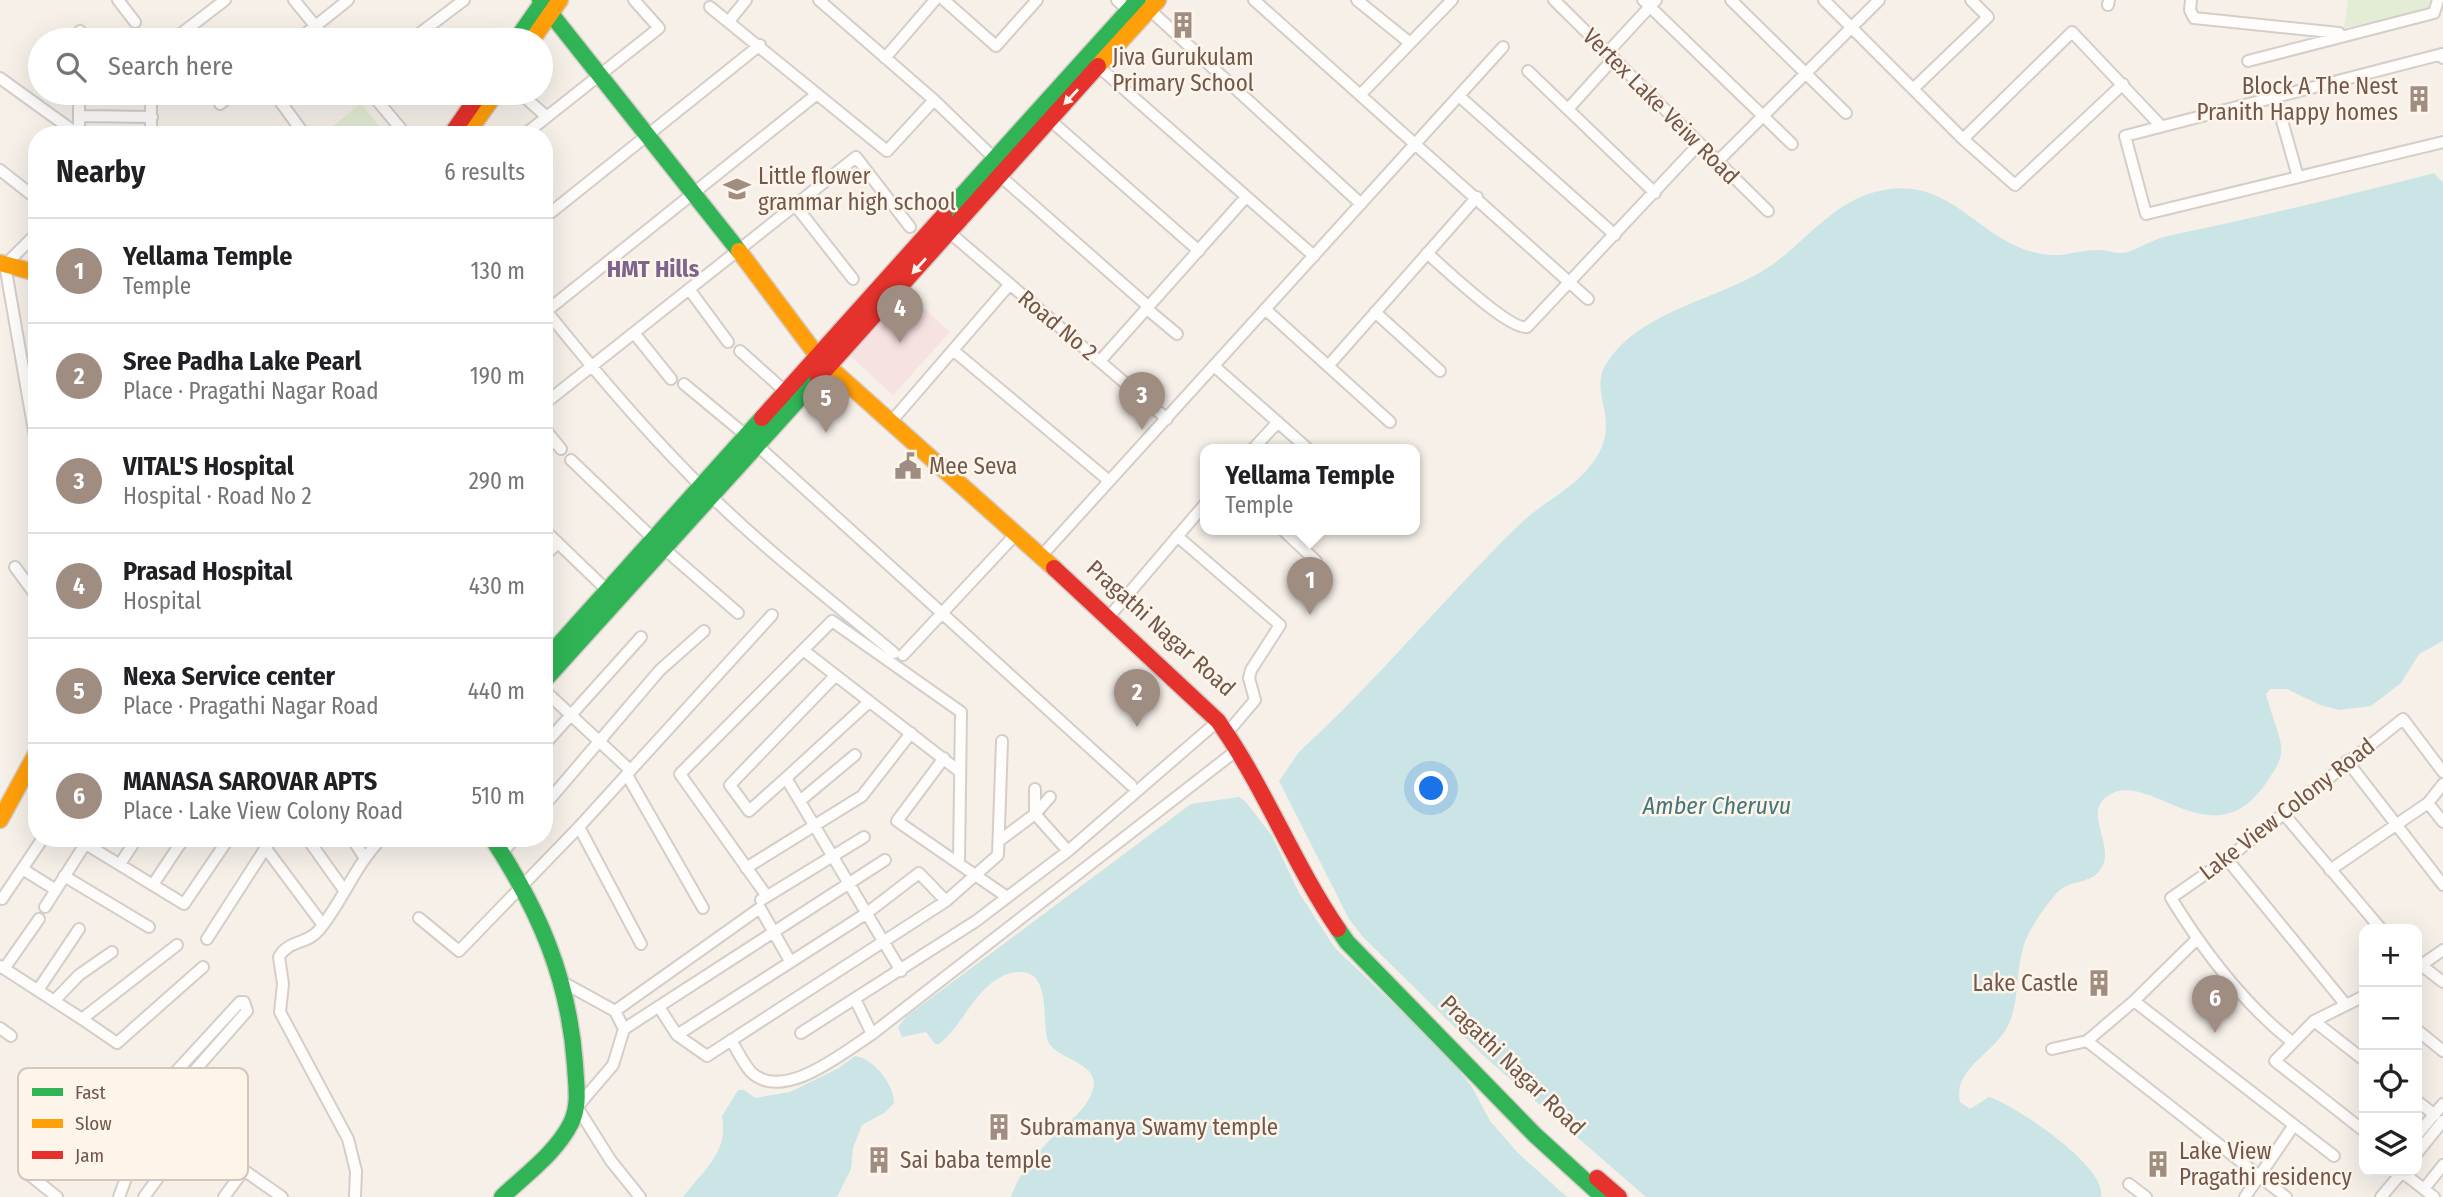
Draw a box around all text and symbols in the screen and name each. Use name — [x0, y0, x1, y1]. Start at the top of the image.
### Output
building icon: Jiva Gurukulam Primary School — [1168, 10, 1198, 40]
street label: Vertex Lake Veiw Road — [1577, 22, 1745, 190]
search box — [28, 28, 553, 105]
place label: Jiva Gurukulam Primary School — [1112, 43, 1254, 97]
icon: search — [52, 48, 90, 86]
text: Search here — [108, 51, 233, 82]
place label: Block A The Nest Pranith Happy homes — [2197, 72, 2398, 126]
building icon: Block A The Nest Pranith Happy homes — [2404, 84, 2434, 114]
one-way arrow — [1063, 88, 1079, 106]
text: Nearby — [56, 154, 145, 190]
text: 6 results — [444, 158, 525, 186]
place label: Little flower grammar high school — [758, 162, 956, 216]
school or university icon: Little flower grammar high school — [722, 174, 752, 204]
text: Yellama Temple — [123, 241, 292, 272]
district label: HMT Hills — [607, 255, 700, 283]
text: 1 — [74, 257, 84, 285]
text: 130 m — [471, 257, 525, 285]
one-way arrow — [911, 257, 927, 275]
text: Temple — [123, 272, 191, 300]
street label: Road No 2 — [1013, 284, 1103, 366]
pin: 4 — [877, 285, 923, 343]
text: Sree Padha Lake Pearl — [123, 346, 361, 377]
text: 2 — [74, 362, 84, 390]
text: 190 m — [470, 362, 525, 390]
pin: 3 — [1119, 372, 1165, 430]
pin: 5 — [803, 375, 849, 433]
text: Place · Pragathi Nagar Road — [123, 377, 379, 405]
popup — [1200, 444, 1420, 535]
text: VITAL'S Hospital — [123, 451, 294, 482]
public building icon: Mee Seva — [893, 451, 923, 481]
place label: Mee Seva — [929, 452, 1017, 480]
text: Yellama Temple — [1225, 460, 1395, 491]
text: 3 — [74, 467, 84, 495]
text: 290 m — [469, 467, 525, 495]
text: Hospital · Road No 2 — [123, 482, 312, 510]
text: Temple — [1225, 491, 1293, 519]
street label: Pragathi Nagar Road — [1081, 554, 1241, 702]
text: Prasad Hospital — [123, 556, 292, 587]
pin: 1 — [1287, 557, 1333, 615]
text: 4 — [73, 572, 85, 600]
text: 430 m — [469, 572, 525, 600]
text: Hospital — [123, 587, 201, 615]
text: Nexa Service center — [123, 661, 335, 692]
pin: 2 — [1114, 669, 1160, 727]
text: 5 — [73, 677, 85, 705]
text: 440 m — [468, 677, 525, 705]
text: Place · Pragathi Nagar Road — [123, 692, 379, 720]
street label: Lake View Colony Road — [2194, 732, 2380, 886]
text: MANASA SAROVAR APTS — [123, 766, 377, 797]
your location — [1414, 771, 1448, 805]
text: 6 — [73, 782, 85, 810]
text: 510 m — [472, 782, 525, 810]
water label: Amber Cheruvu — [1642, 792, 1791, 820]
text: Place · Lake View Colony Road — [123, 797, 403, 825]
map controls — [2359, 924, 2422, 1176]
button: + — [2359, 924, 2422, 987]
building icon: Lake Castle — [2084, 968, 2114, 998]
place label: Lake Castle — [1972, 969, 2078, 997]
pin: 6 — [2192, 975, 2238, 1033]
button: − — [2359, 987, 2422, 1050]
street label: Pragathi Nagar Road — [1435, 989, 1591, 1141]
button: locate — [2359, 1050, 2422, 1113]
legend — [18, 1068, 248, 1180]
text: Fast — [75, 1081, 106, 1104]
text: Slow — [75, 1112, 112, 1135]
building icon: Subramanya Swamy temple — [984, 1112, 1014, 1142]
place label: Subramanya Swamy temple — [1020, 1113, 1278, 1141]
button: layers — [2359, 1113, 2422, 1176]
place label: Lake View Pragathi residency — [2179, 1137, 2352, 1191]
text: Jam — [75, 1144, 104, 1167]
building icon: Sai baba temple — [864, 1145, 894, 1175]
place label: Sai baba temple — [900, 1146, 1052, 1174]
building icon: Lake View Pragathi residency — [2143, 1149, 2173, 1179]

